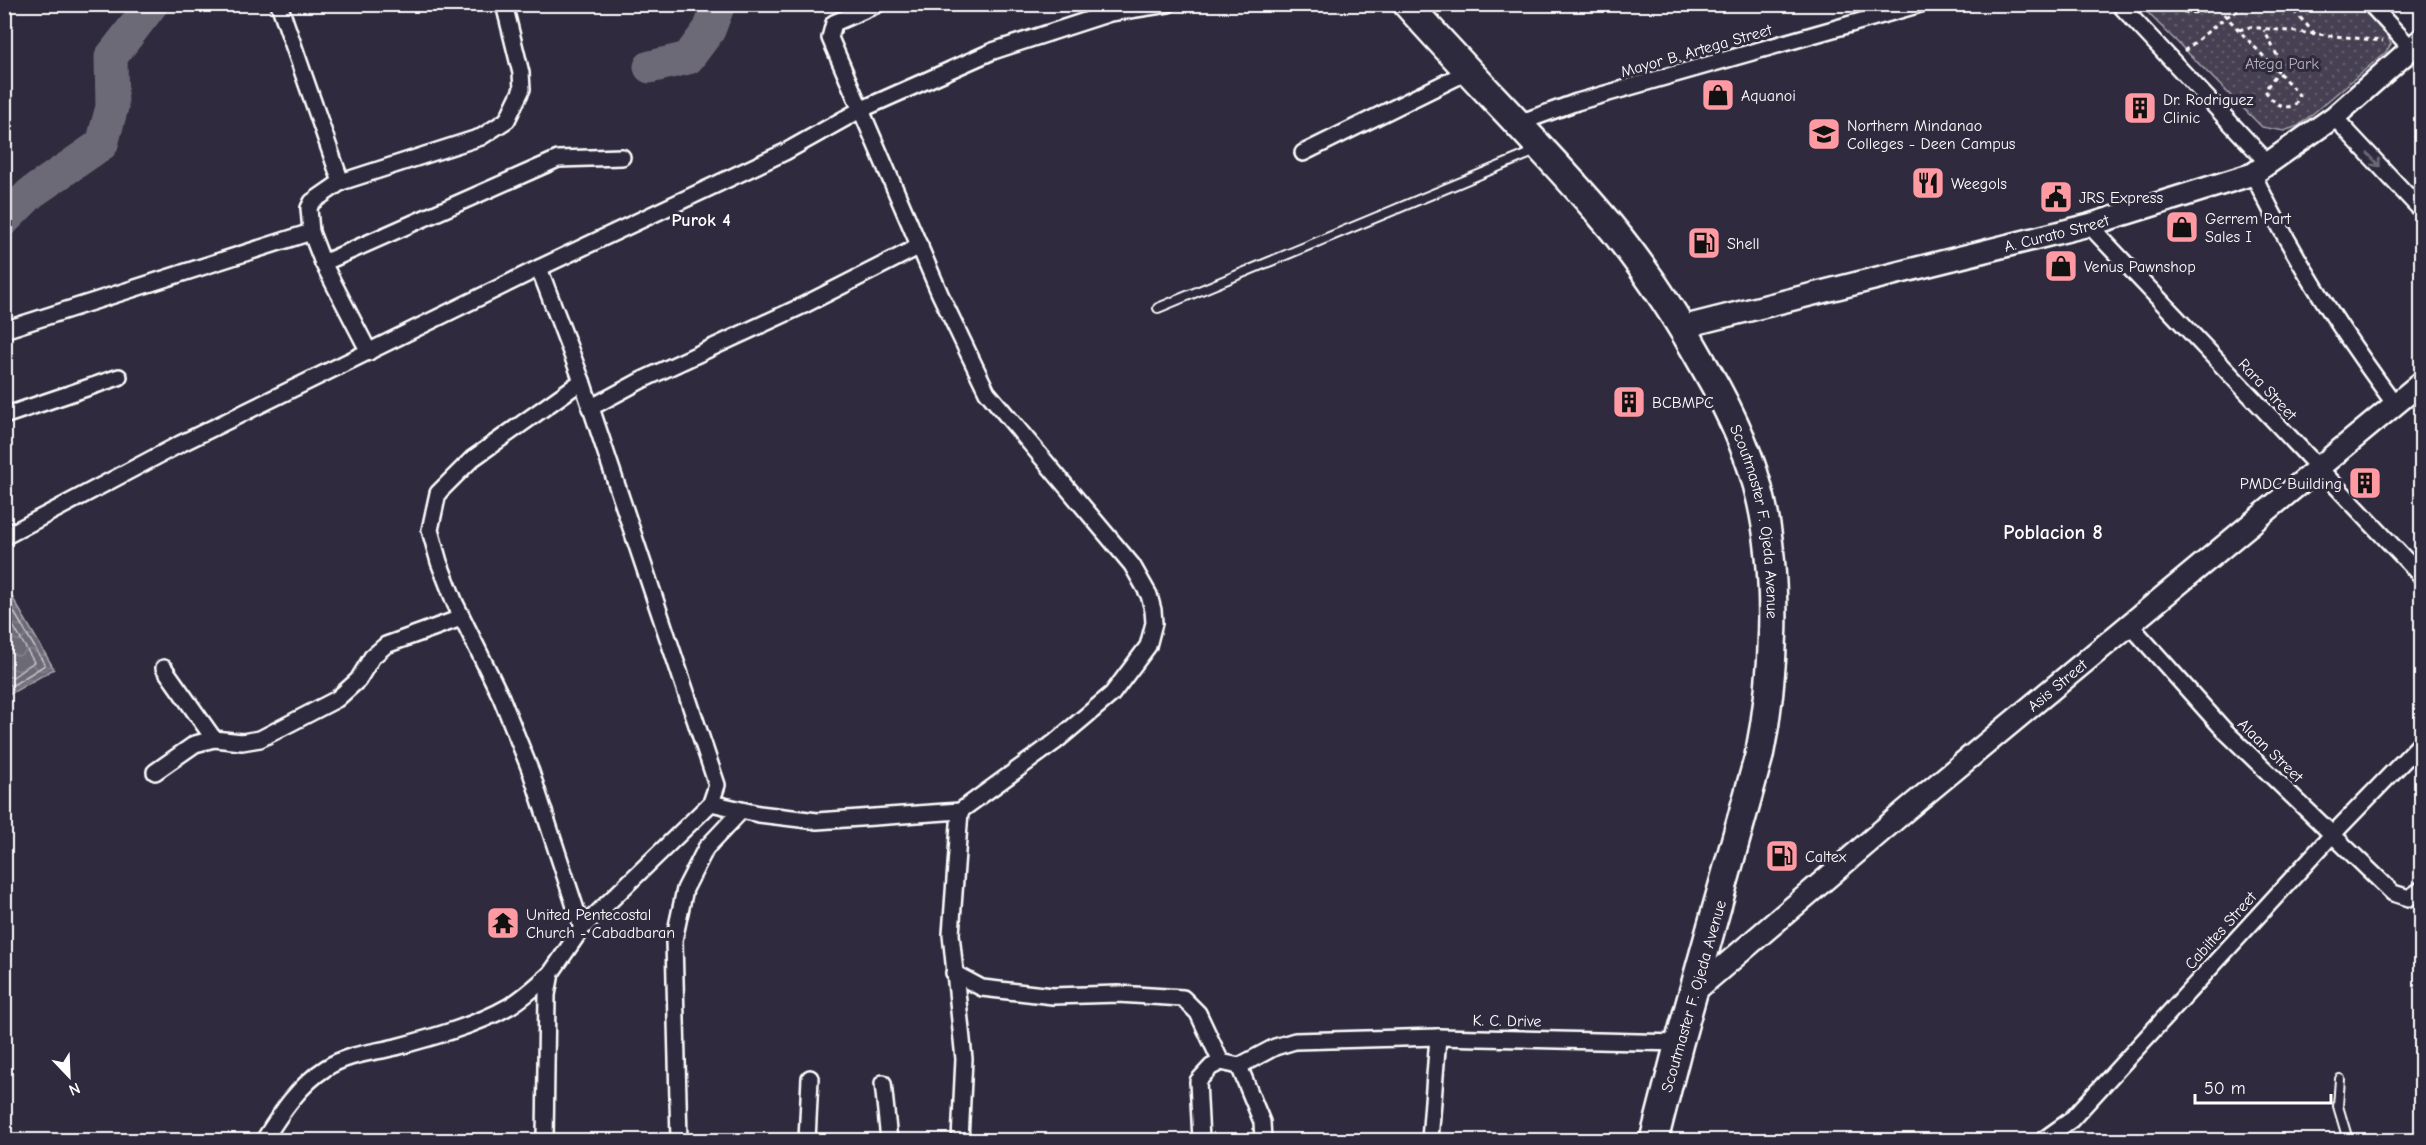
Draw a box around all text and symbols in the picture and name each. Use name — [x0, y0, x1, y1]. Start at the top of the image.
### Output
street label: Mayor B. Artega Street — [1619, 21, 1774, 81]
park label: Atega Park — [2245, 55, 2319, 73]
shop icon: Aquanoi — [1700, 77, 1736, 113]
place label: Aquanoi — [1741, 87, 1796, 105]
building icon: Dr. Rodriguez Clinic — [2122, 90, 2158, 126]
place label: Dr. Rodriguez Clinic — [2163, 91, 2254, 127]
school or university icon: Northern Mindanao Colleges - Deen Campus — [1806, 116, 1842, 152]
place label: Northern Mindanao Colleges - Deen Campus — [1847, 117, 2016, 153]
one-way arrow — [2367, 152, 2381, 167]
restaurant icon: Weegols — [1910, 165, 1946, 201]
place label: Weegols — [1951, 175, 2007, 193]
public building icon: JRS Express — [2038, 179, 2074, 215]
place label: JRS Express — [2079, 189, 2163, 207]
shop icon: Gerrem Part Sales I — [2164, 209, 2200, 245]
district label: Purok 4 — [671, 210, 731, 231]
place label: Gerrem Part Sales I — [2205, 210, 2291, 246]
street label: A. Curato Street — [2002, 211, 2112, 256]
fuel station icon: Shell — [1686, 225, 1722, 261]
place label: Shell — [1727, 235, 1759, 253]
shop icon: Venus Pawnshop — [2043, 248, 2079, 284]
place label: Venus Pawnshop — [2084, 258, 2196, 276]
street label: Rara Street — [2234, 355, 2301, 424]
building icon: BCBMPC — [1611, 384, 1647, 420]
place label: BCBMPC — [1652, 394, 1714, 412]
street label: Scoutmaster F. Ojeda Avenue — [1726, 422, 1781, 619]
building icon: PMDC Building — [2347, 465, 2383, 501]
place label: PMDC Building — [2240, 475, 2342, 493]
district label: Poblacion 8 — [2003, 521, 2103, 544]
street label: Asis Street — [2024, 656, 2091, 716]
street label: Alaan Street — [2234, 715, 2307, 787]
fuel station icon: Caltex — [1764, 838, 1800, 874]
place label: Caltex — [1805, 848, 1847, 866]
street label: Cabiltes Street — [2181, 888, 2260, 973]
street label: Scoutmaster F. Ojeda Avenue — [1658, 898, 1730, 1094]
temple icon: United Pentecostal Church - Cabadbaran — [485, 905, 521, 941]
place label: United Pentecostal Church - Cabadbaran — [526, 906, 675, 942]
street label: K. C. Drive — [1472, 1011, 1542, 1031]
north arrow — [39, 1046, 99, 1106]
scale bar — [2195, 1067, 2332, 1105]
text: 50 m — [2204, 1078, 2246, 1099]
text: N — [66, 1079, 83, 1099]

